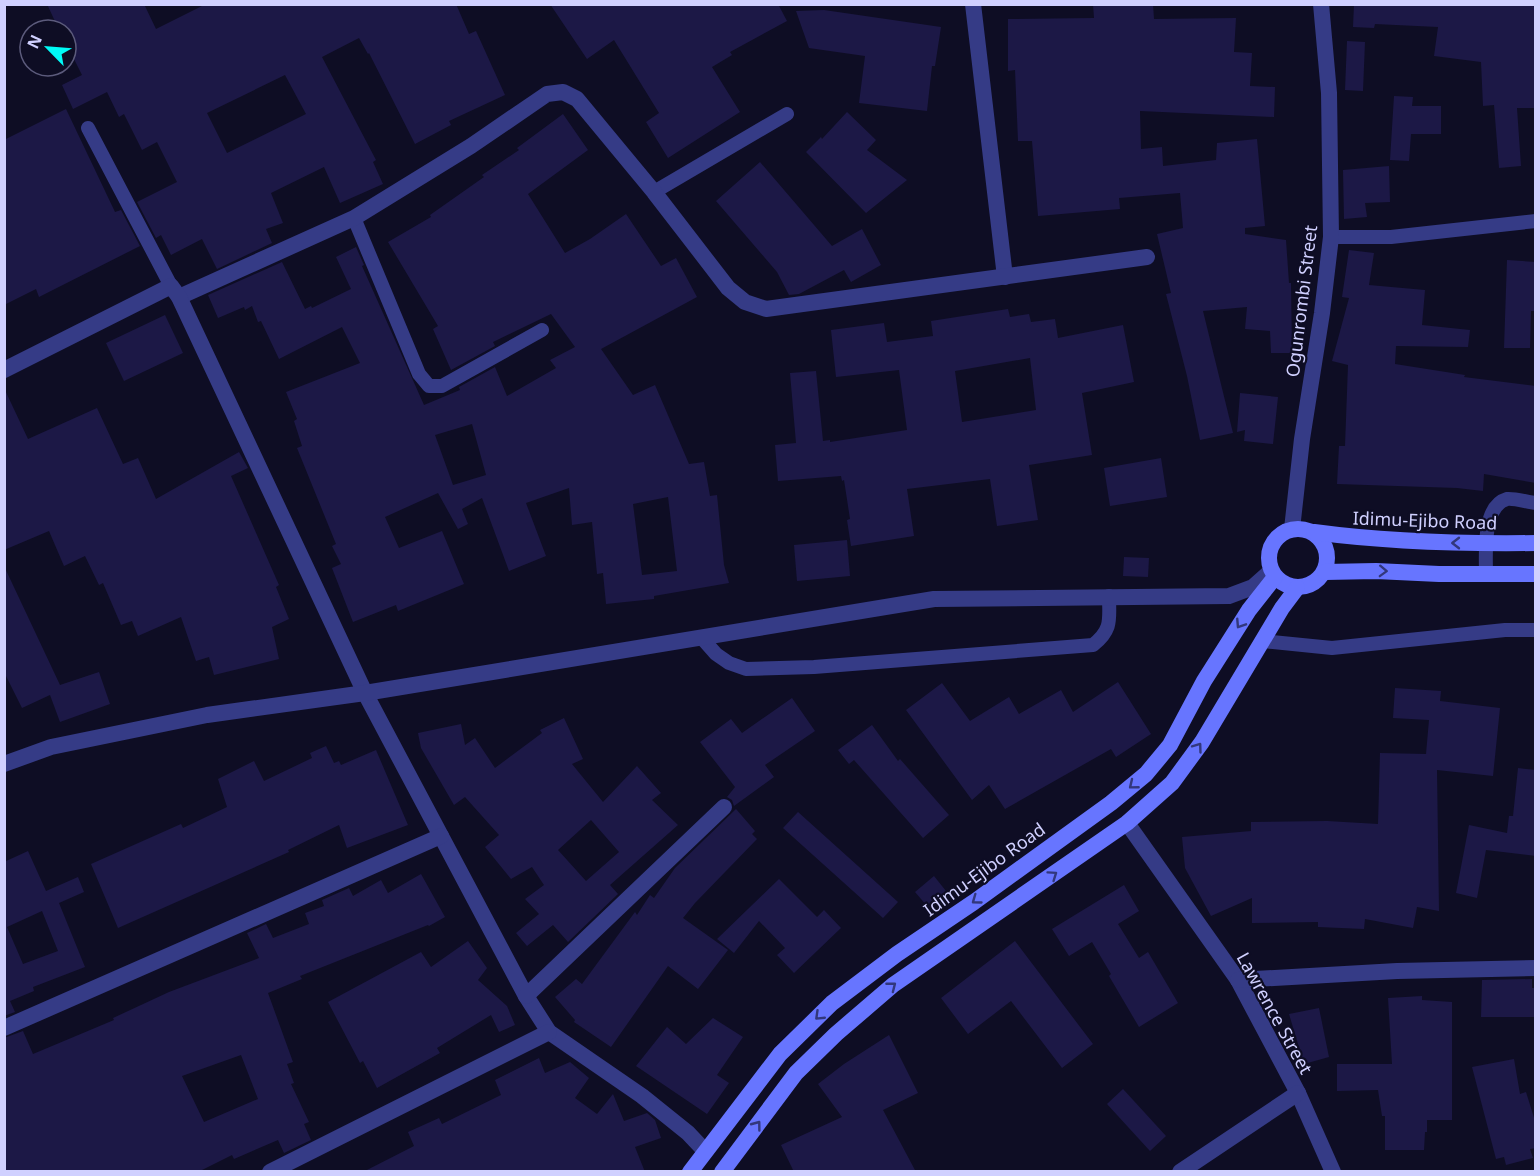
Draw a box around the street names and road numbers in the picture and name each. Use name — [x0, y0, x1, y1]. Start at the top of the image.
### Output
street label: Ogunrombi Street — [1280, 223, 1322, 378]
street label: Idimu-Ejibo Road — [1352, 505, 1498, 535]
street label: Idimu-Ejibo Road — [918, 817, 1050, 921]
street label: Lawrence Street — [1232, 948, 1319, 1079]

